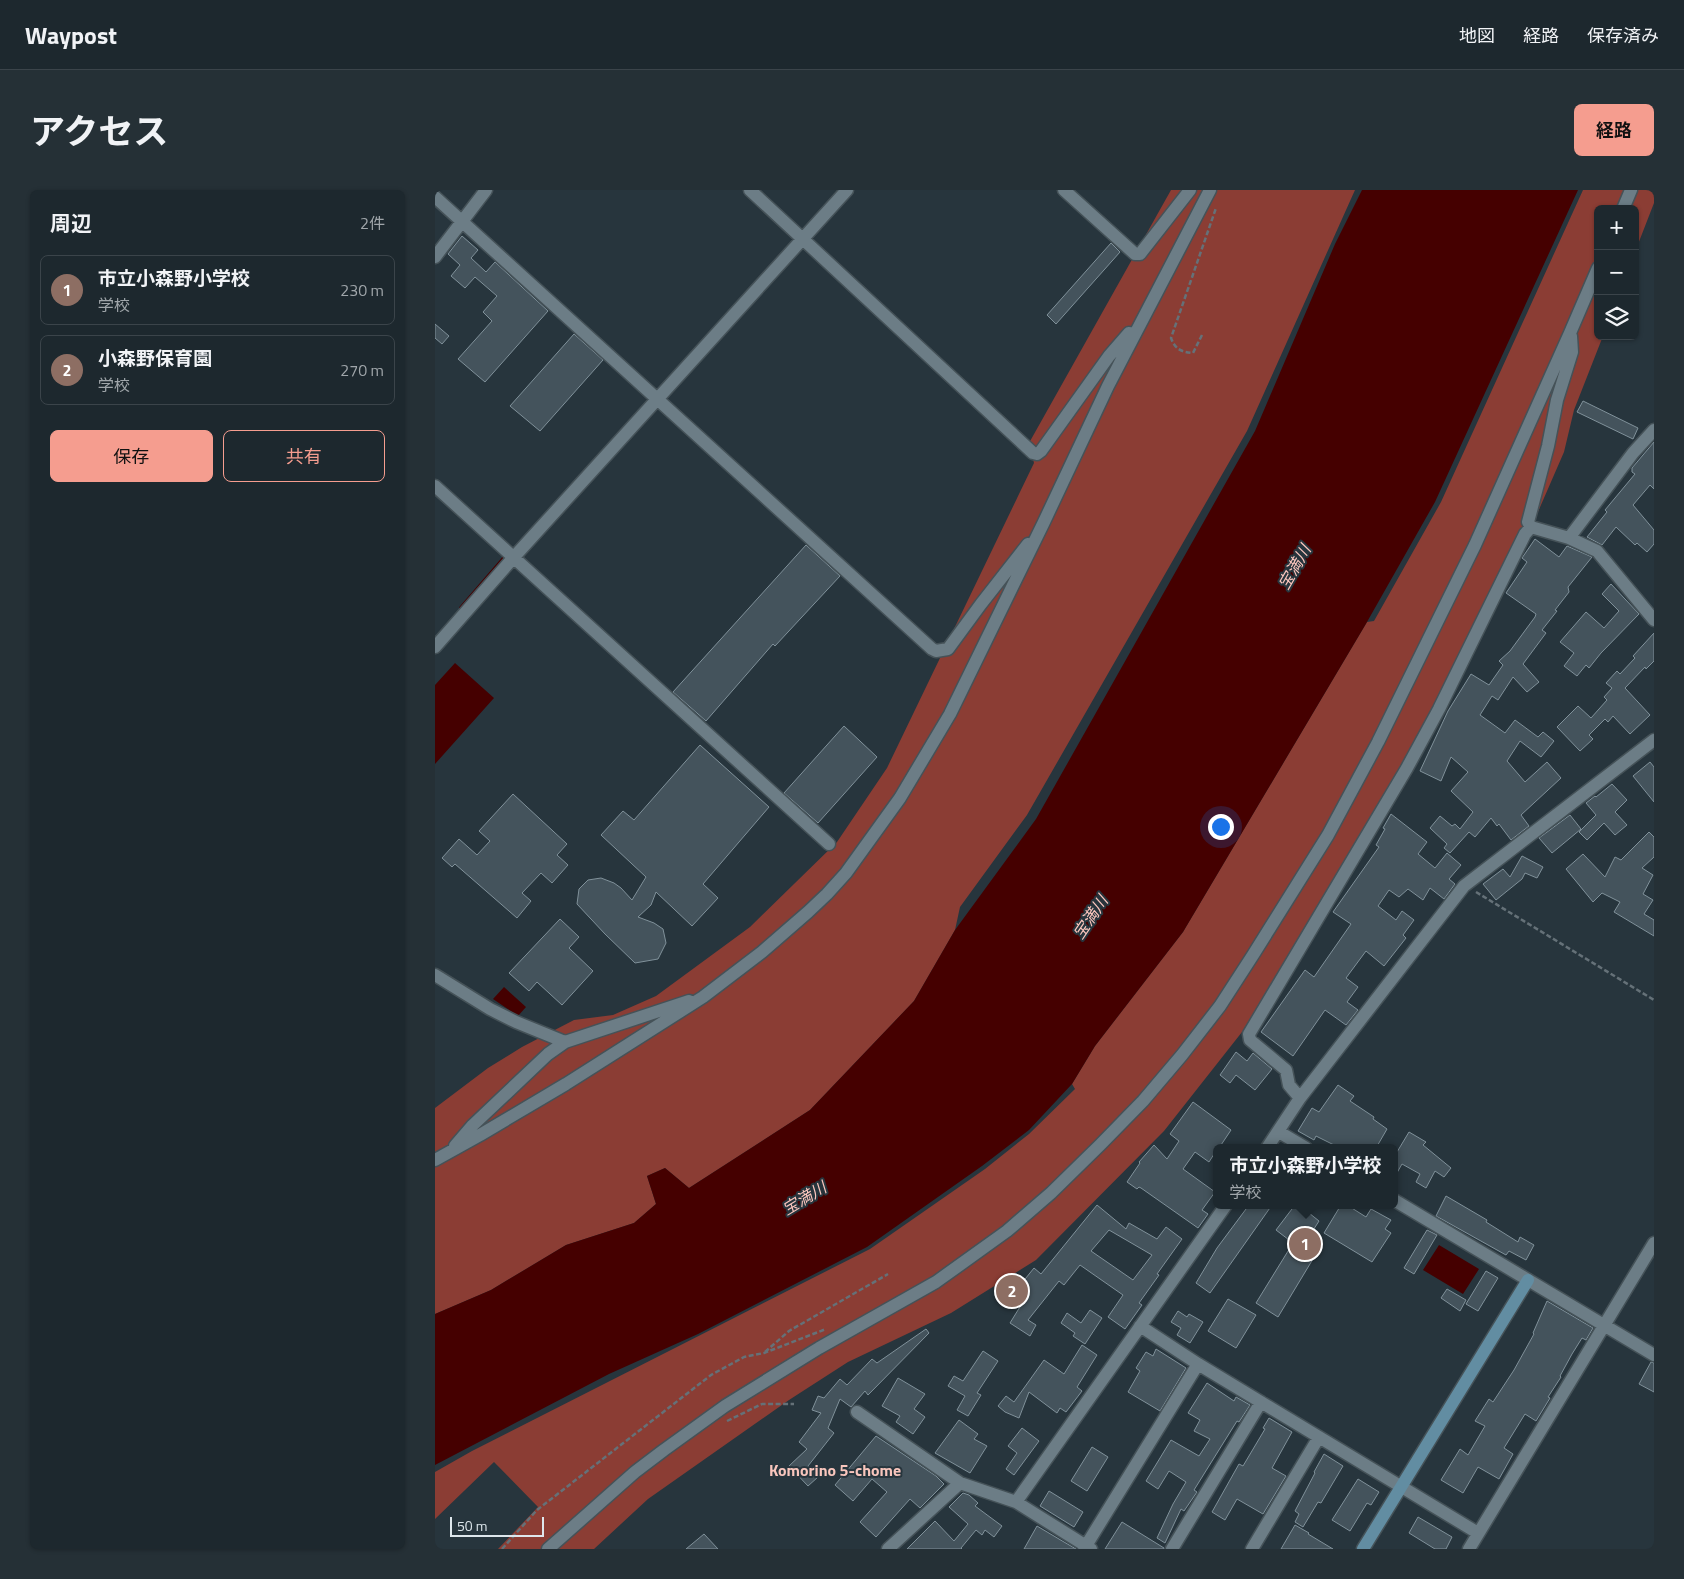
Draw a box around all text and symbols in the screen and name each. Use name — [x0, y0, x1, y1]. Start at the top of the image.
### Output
text: Waypost — [25, 17, 117, 53]
text: 地図 — [1459, 22, 1495, 49]
text: 経路 — [1523, 22, 1559, 49]
text: 保存済み — [1587, 22, 1659, 49]
text: アクセス — [30, 104, 168, 158]
button: 経路 — [1574, 104, 1654, 156]
map controls — [1594, 205, 1639, 340]
button: + — [1594, 205, 1639, 250]
text: 周辺 — [50, 207, 92, 239]
text: 2件 — [360, 211, 385, 235]
button: − — [1594, 250, 1639, 295]
text: 市立小森野小学校 — [98, 263, 250, 292]
text: 1 — [63, 278, 71, 302]
text: 230 m — [340, 278, 384, 302]
text: 学校 — [98, 293, 130, 317]
button: layers — [1594, 295, 1639, 340]
text: 小森野保育園 — [98, 343, 212, 372]
text: 2 — [63, 358, 71, 382]
text: 270 m — [340, 358, 384, 382]
text: 学校 — [98, 373, 130, 397]
button: 保存 — [50, 430, 213, 482]
button: 共有 — [223, 430, 385, 482]
water label: 宝満川 — [1272, 538, 1317, 594]
your location — [1208, 814, 1234, 840]
water label: 宝満川 — [1067, 889, 1114, 944]
popup — [1213, 1144, 1398, 1209]
text: 市立小森野小学校 — [1229, 1150, 1382, 1179]
water label: 宝満川 — [777, 1174, 832, 1221]
text: 学校 — [1229, 1180, 1262, 1204]
pin: 1 — [1289, 1225, 1321, 1263]
pin: 2 — [996, 1272, 1028, 1310]
district label: Komorino 5-chome — [769, 1458, 901, 1482]
scale bar — [450, 1514, 544, 1537]
text: 50 m — [457, 1515, 487, 1536]

